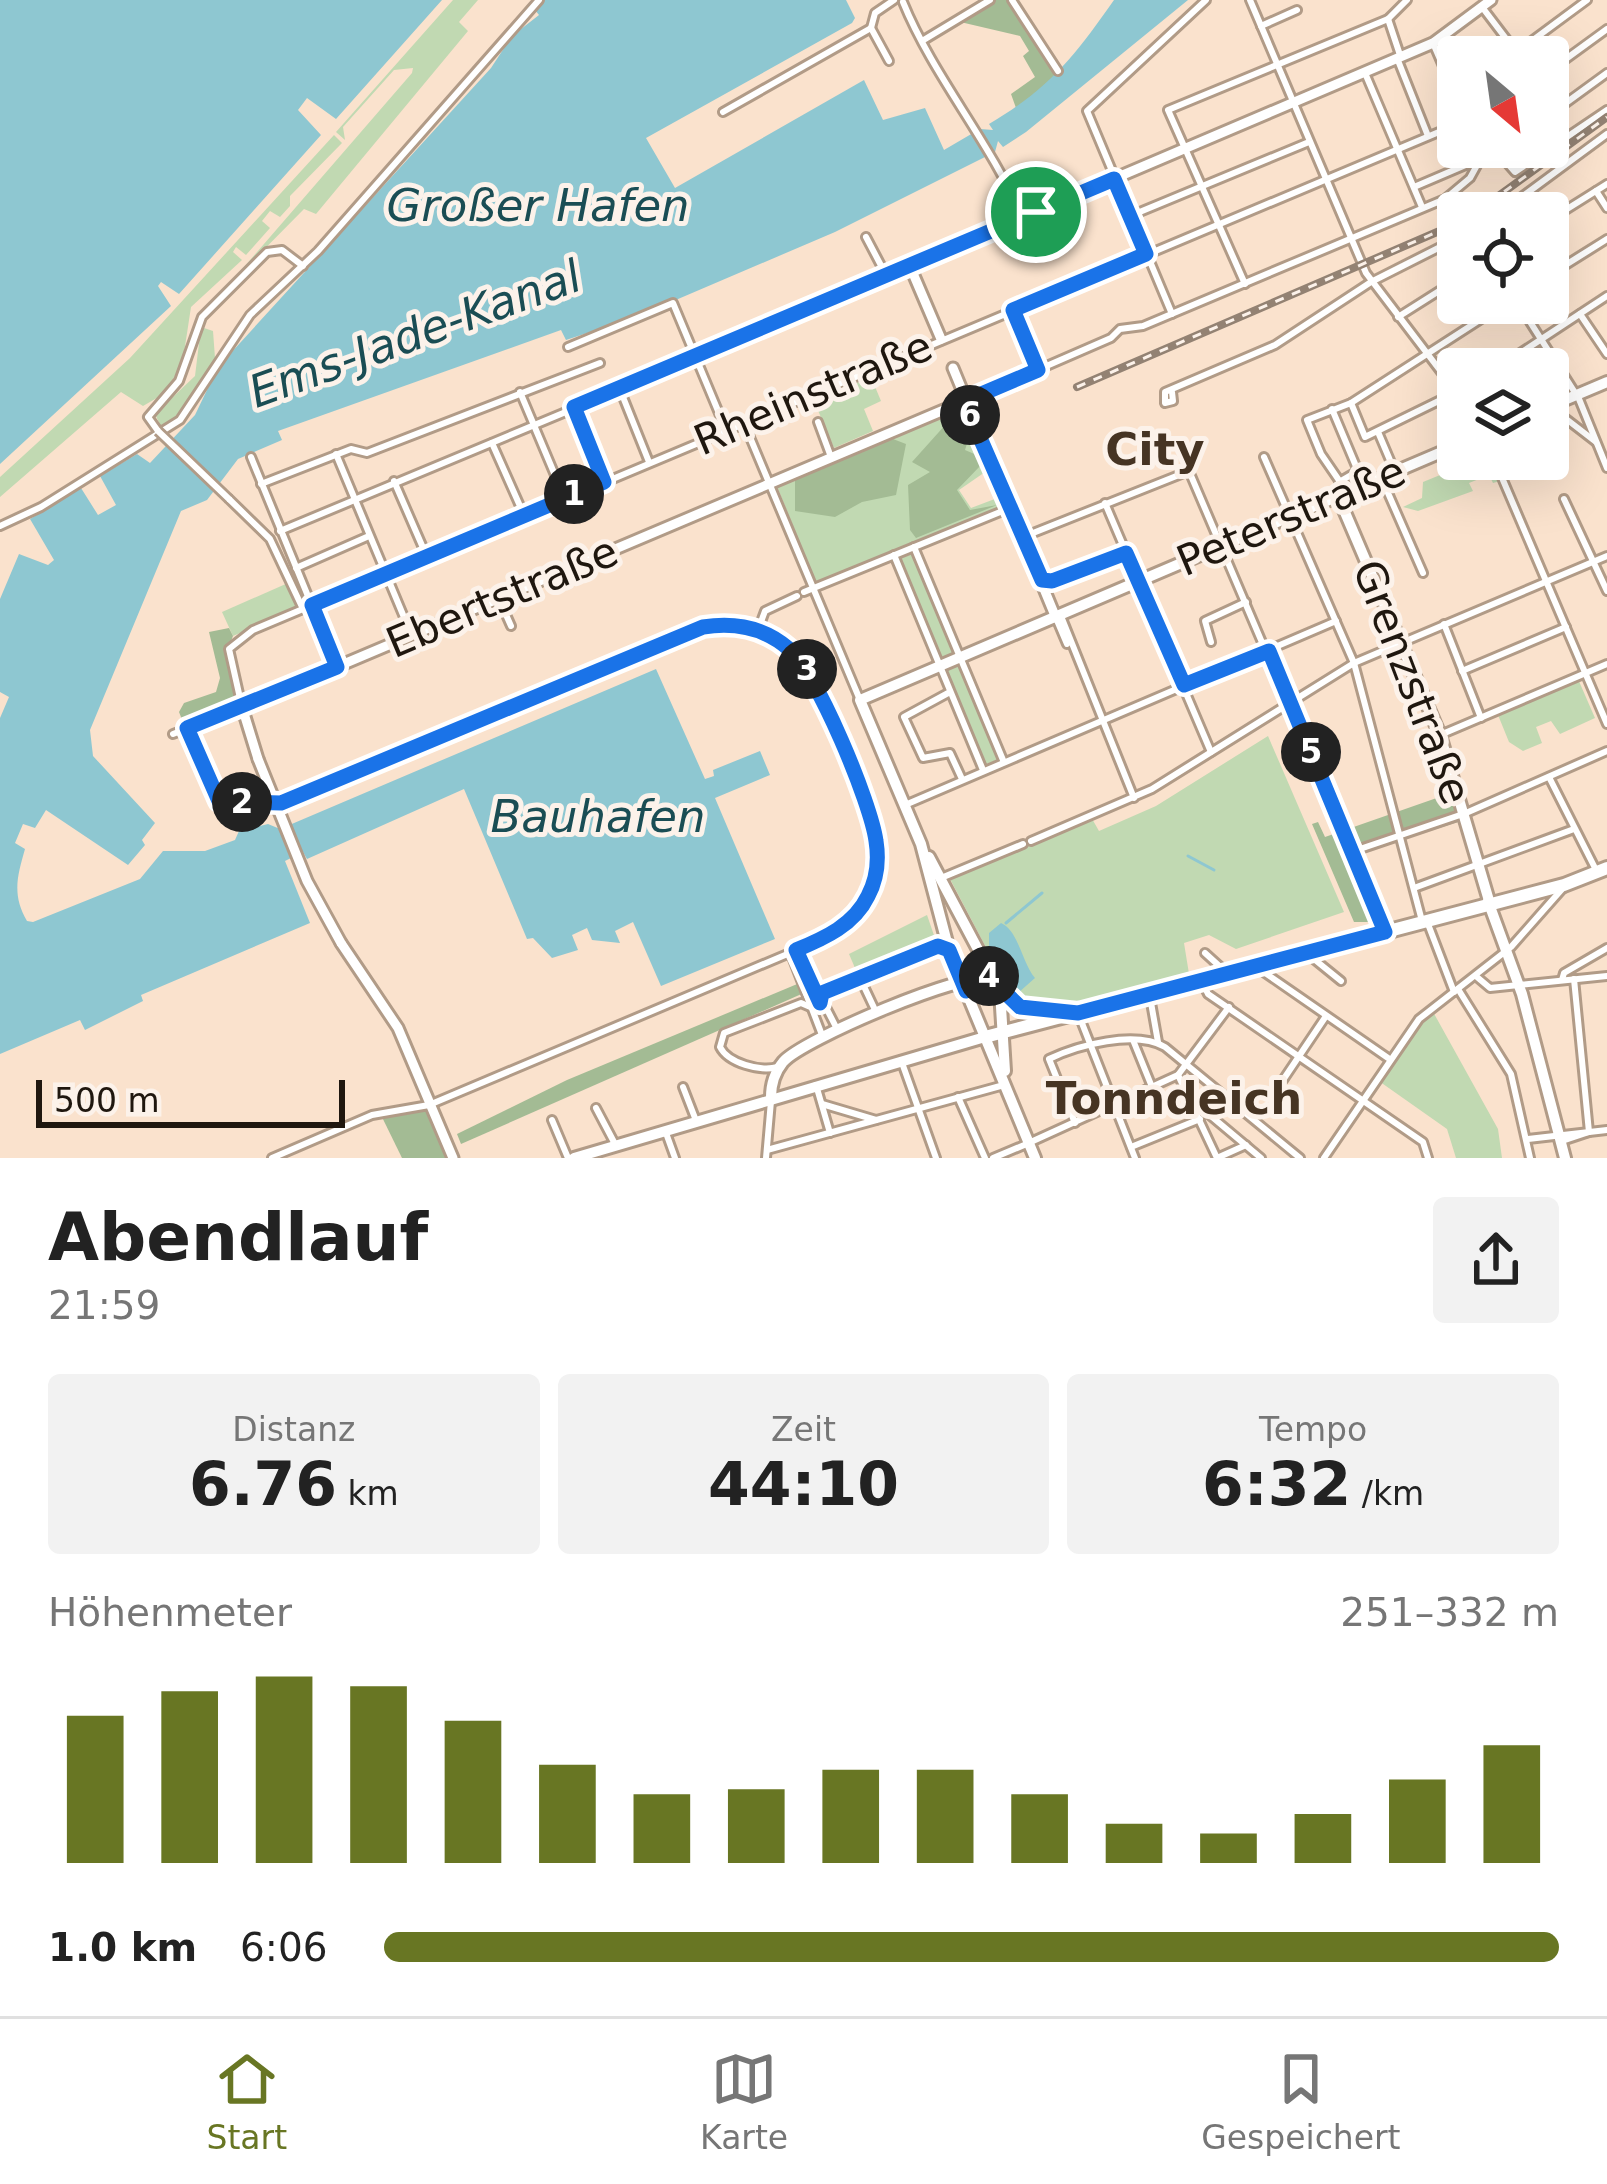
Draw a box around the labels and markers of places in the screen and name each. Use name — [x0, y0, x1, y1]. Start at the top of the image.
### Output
pin — [985, 161, 1087, 263]
pin: 6 — [940, 385, 1000, 445]
pin: 1 — [544, 464, 604, 524]
pin: 3 — [777, 639, 837, 699]
pin: 5 — [1281, 722, 1341, 782]
pin: 2 — [212, 772, 272, 832]
pin: 4 — [959, 946, 1019, 1006]

